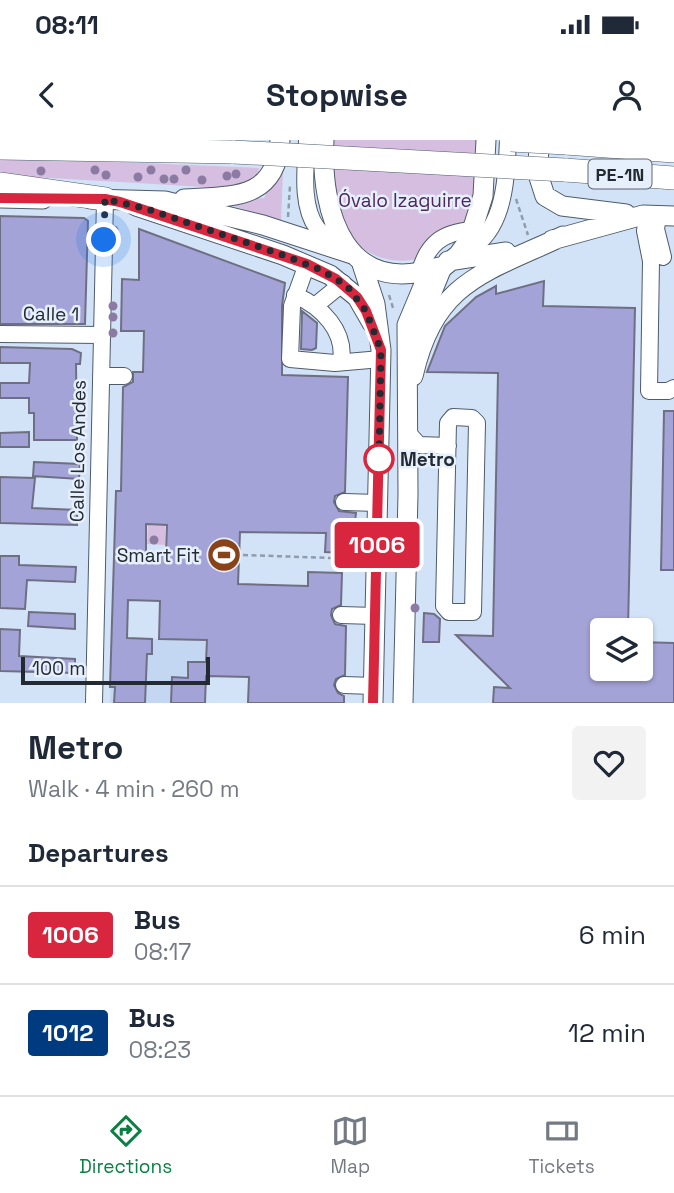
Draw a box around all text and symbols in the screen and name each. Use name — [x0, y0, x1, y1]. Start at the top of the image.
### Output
text: 08:11 — [35, 8, 99, 42]
text: Stopwise — [266, 75, 408, 115]
icon: back — [28, 76, 66, 114]
icon: person — [608, 76, 646, 114]
road number: PE-1N — [588, 159, 652, 188]
park label: Óvalo Izaguirre — [338, 188, 472, 213]
your location — [86, 222, 121, 257]
street label: Calle 1 — [23, 301, 79, 327]
street label: Calle Los Andes — [64, 380, 92, 522]
marker: Metro — [364, 444, 394, 474]
place label: Metro — [400, 447, 455, 472]
line badge: 1006 — [328, 522, 426, 568]
text: 1006 — [349, 529, 405, 560]
sports icon: Smart Fit — [205, 536, 243, 574]
place label: Smart Fit — [117, 543, 200, 568]
map controls — [590, 618, 653, 681]
button: layers — [590, 618, 653, 681]
scale bar — [21, 654, 210, 686]
text: 100 m — [32, 656, 86, 681]
button: heart — [572, 726, 646, 800]
text: Metro — [28, 727, 123, 769]
text: Walk · 4 min · 260 m — [28, 774, 240, 804]
text: Departures — [28, 836, 169, 870]
text: Bus — [134, 903, 181, 937]
text: 6 min — [579, 918, 646, 952]
text: 1006 — [42, 919, 99, 950]
text: 08:17 — [134, 937, 191, 967]
text: Bus — [129, 1001, 175, 1035]
text: 12 min — [568, 1016, 646, 1050]
text: 1012 — [42, 1017, 94, 1048]
text: 08:23 — [129, 1035, 191, 1065]
tab: Directions — [79, 1112, 172, 1179]
tab: Map — [331, 1112, 370, 1179]
tab: Tickets — [528, 1112, 595, 1179]

